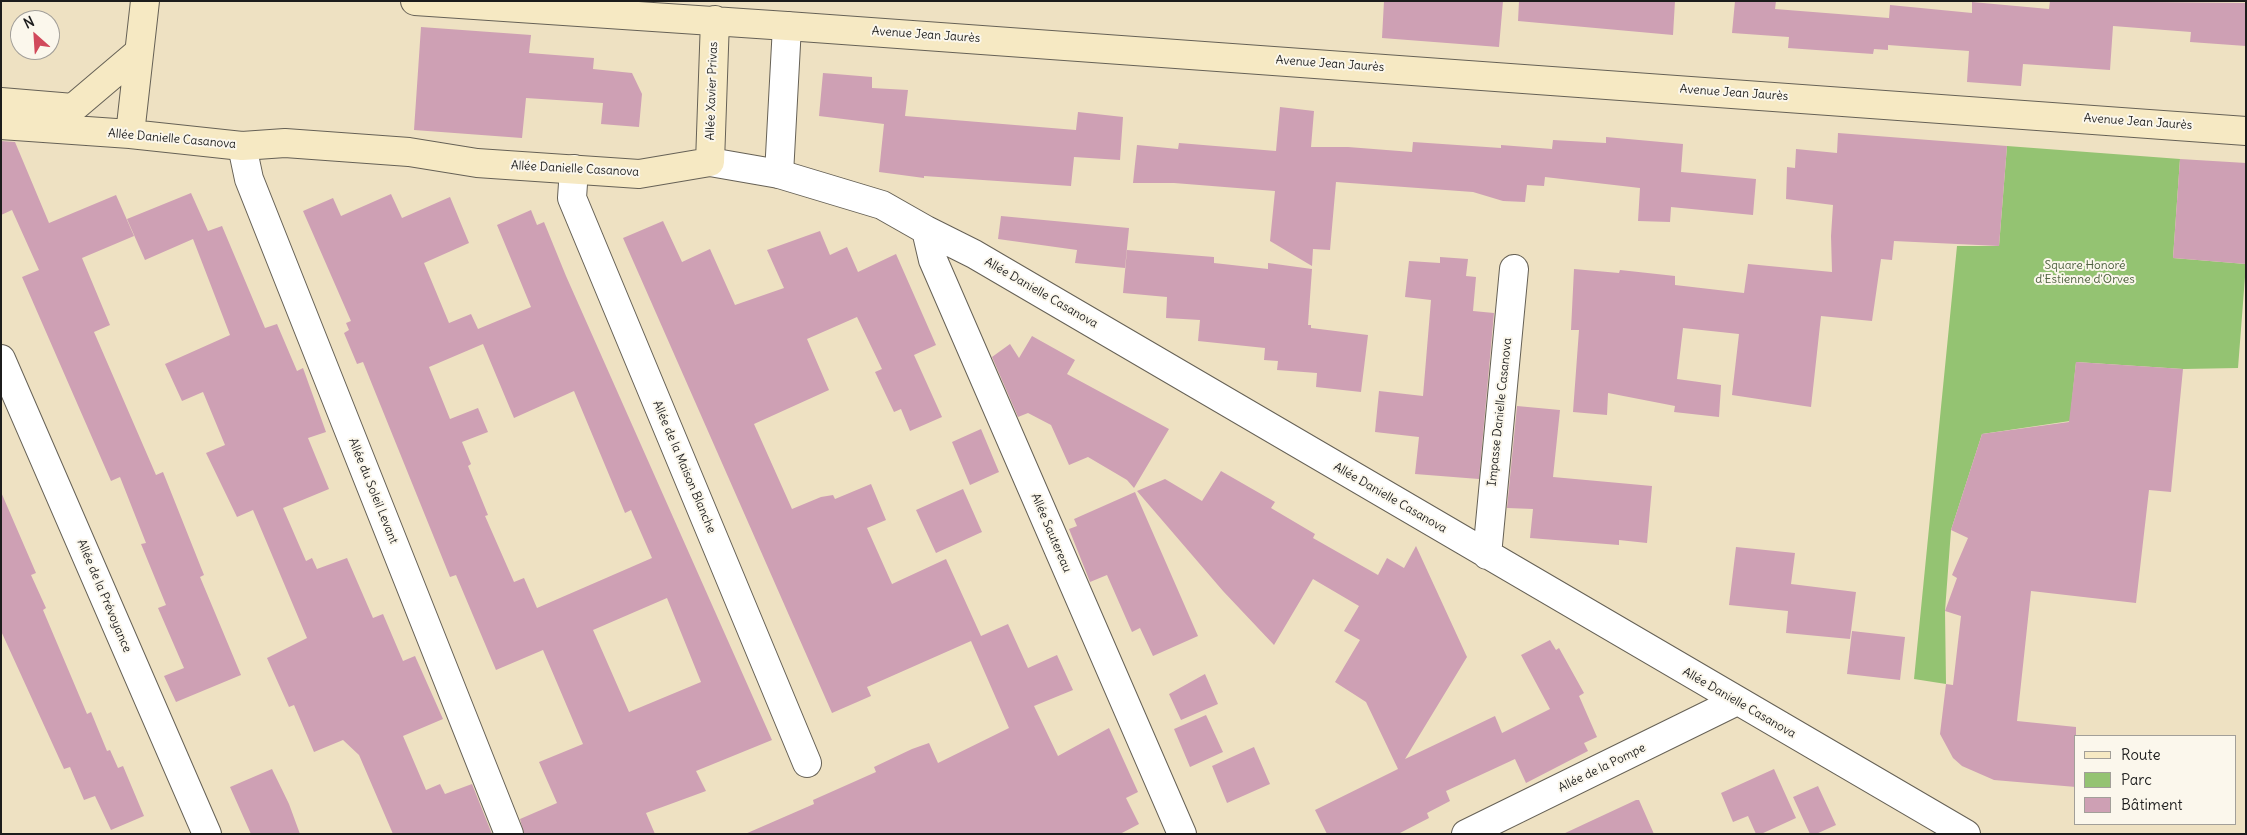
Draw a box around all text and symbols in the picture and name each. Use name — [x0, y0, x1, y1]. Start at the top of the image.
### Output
north arrow — [10, 10, 60, 60]
text: N — [21, 12, 37, 33]
street label: Avenue Jean Jaurès — [871, 24, 981, 46]
street label: Allée Xavier Privas — [703, 41, 721, 141]
street label: Avenue Jean Jaurès — [1275, 53, 1385, 75]
street label: Avenue Jean Jaurès — [1679, 82, 1789, 104]
street label: Avenue Jean Jaurès — [2083, 111, 2193, 133]
street label: Allée Danielle Casanova — [107, 126, 237, 152]
street label: Allée Danielle Casanova — [511, 158, 639, 180]
street label: Allée Danielle Casanova — [982, 255, 1100, 331]
park label: Square Honoré d'Estienne d'Orves — [2035, 259, 2135, 287]
street label: Impasse Danielle Casanova — [1485, 337, 1515, 487]
street label: Allée de la Maison Blanche — [650, 399, 718, 535]
street label: Allée du Soleil Levant — [345, 436, 401, 546]
street label: Allée Danielle Casanova — [1331, 460, 1449, 536]
street label: Allée Sautereau — [1028, 491, 1074, 575]
street label: Allée de la Prévoyance — [74, 537, 134, 655]
street label: Allée Danielle Casanova — [1680, 665, 1798, 741]
legend — [2074, 735, 2237, 825]
street label: Allée de la Pompe — [1556, 741, 1648, 795]
text: Route — [2121, 745, 2161, 764]
text: Parc — [2121, 770, 2152, 789]
text: Bâtiment — [2121, 795, 2183, 814]

